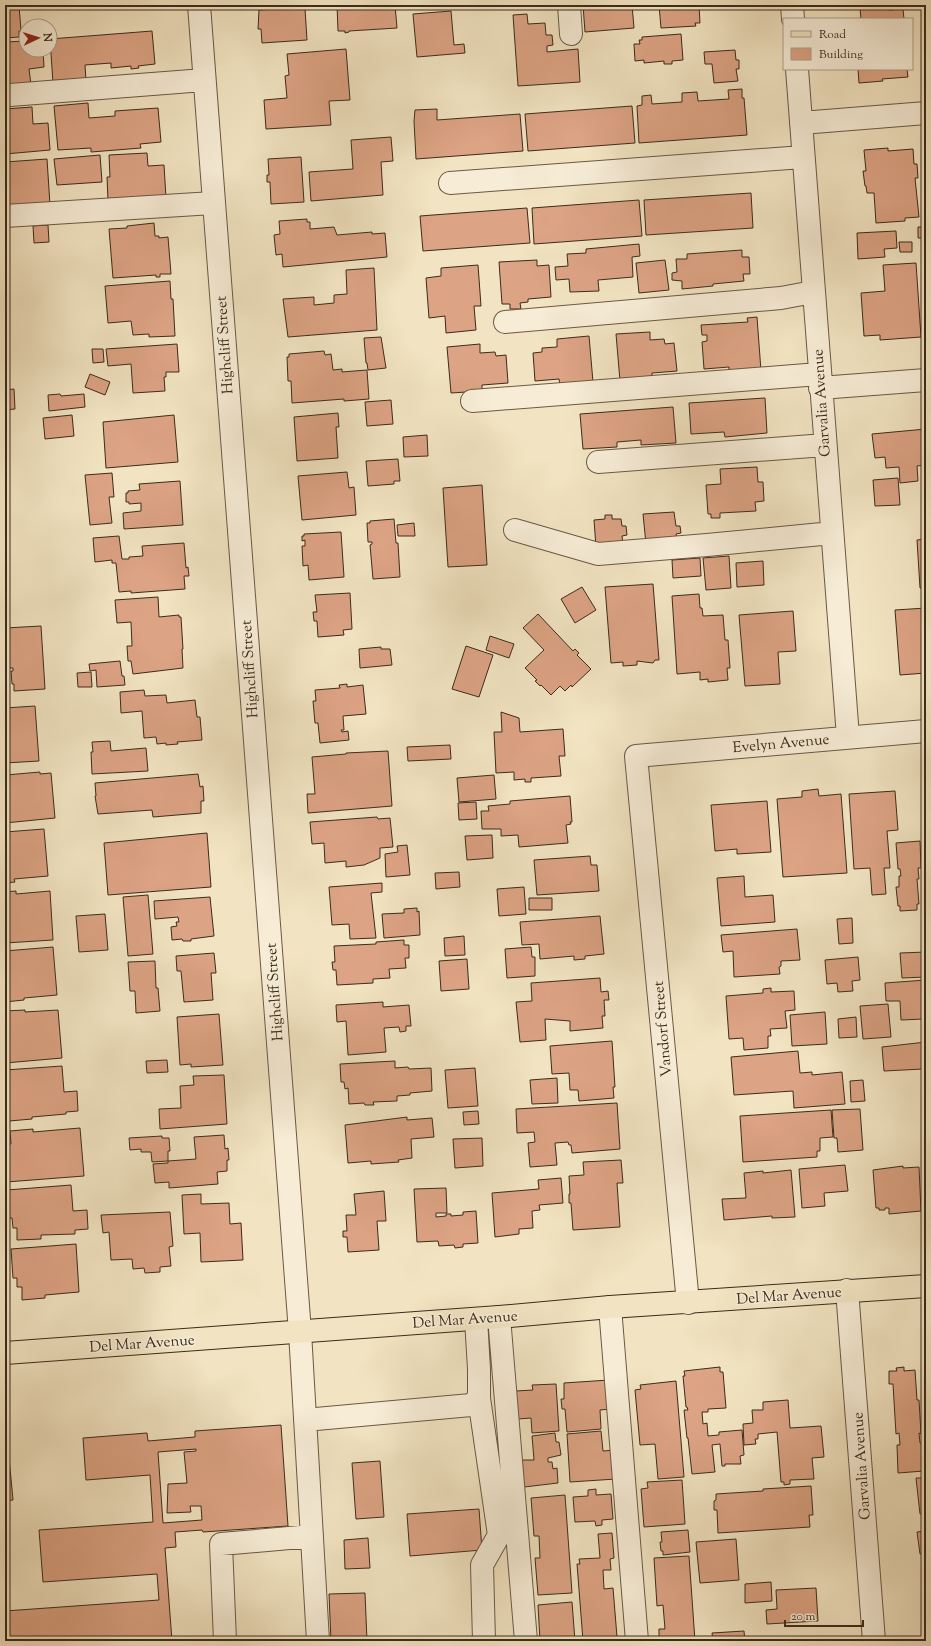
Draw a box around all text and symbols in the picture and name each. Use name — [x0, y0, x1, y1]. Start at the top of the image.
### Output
north arrow — [18, 18, 58, 58]
legend — [783, 18, 913, 70]
text: Road — [819, 26, 846, 44]
text: N — [39, 31, 55, 43]
text: Building — [819, 46, 863, 64]
street label: Highcliff Street — [212, 295, 239, 395]
street label: Garvalia Avenue — [808, 348, 837, 458]
street label: Highcliff Street — [237, 619, 264, 719]
street label: Evelyn Avenue — [732, 730, 830, 759]
street label: Highcliff Street — [262, 942, 289, 1042]
street label: Vandorf Street — [649, 980, 678, 1078]
street label: Del Mar Avenue — [736, 1282, 843, 1311]
street label: Del Mar Avenue — [412, 1306, 519, 1335]
street label: Del Mar Avenue — [89, 1330, 196, 1359]
street label: Garvalia Avenue — [848, 1411, 877, 1521]
scale bar — [785, 1602, 863, 1628]
text: 20 m — [791, 1608, 816, 1626]

